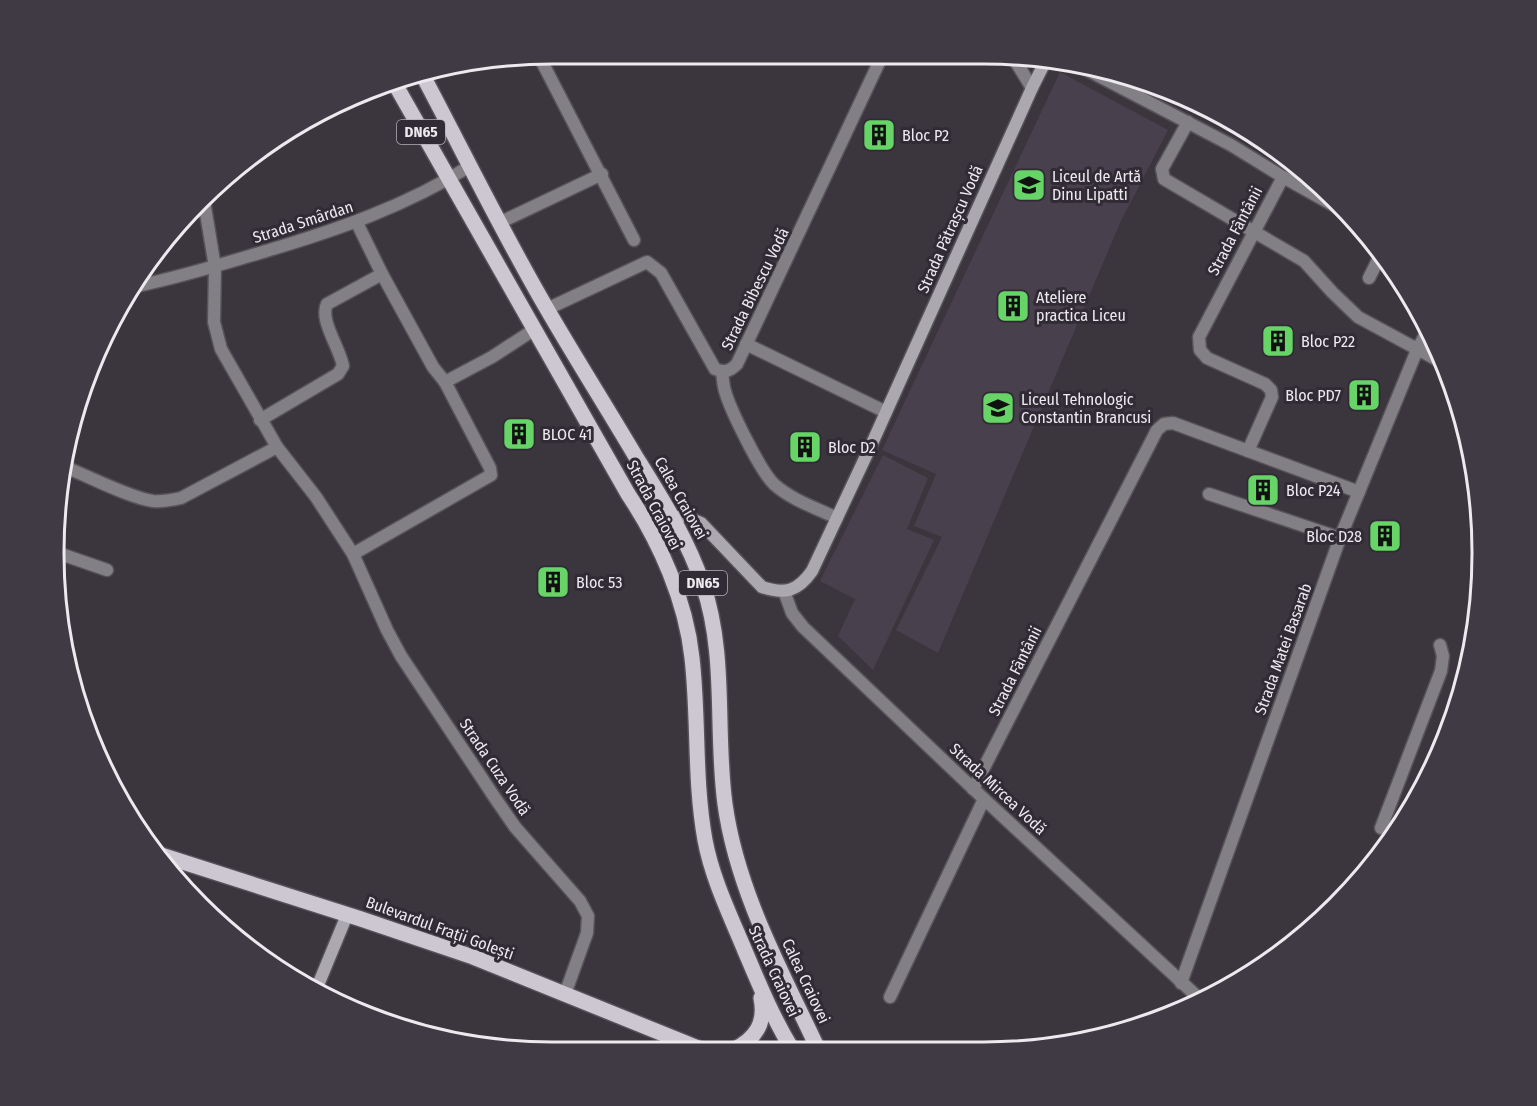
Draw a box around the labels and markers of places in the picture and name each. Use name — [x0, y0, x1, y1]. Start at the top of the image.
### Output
building icon: Bloc P2 — [861, 117, 897, 153]
place label: Bloc P2 — [902, 126, 949, 145]
school or university icon: Liceul de Artă Dinu Lipatti — [1011, 167, 1047, 203]
place label: Liceul de Artă Dinu Lipatti — [1052, 167, 1141, 204]
building icon: Ateliere practica Liceu — [995, 288, 1031, 324]
place label: Ateliere practica Liceu — [1036, 288, 1126, 325]
building icon: Bloc P22 — [1260, 323, 1296, 359]
place label: Bloc P22 — [1301, 332, 1355, 351]
building icon: Bloc PD7 — [1346, 377, 1382, 413]
place label: Bloc PD7 — [1285, 386, 1342, 405]
school or university icon: Liceul Tehnologic Constantin Brancusi — [980, 390, 1016, 426]
place label: Liceul Tehnologic Constantin Brancusi — [1021, 390, 1151, 427]
building icon: BLOC 41 — [501, 416, 537, 452]
place label: BLOC 41 — [542, 425, 592, 444]
building icon: Bloc D2 — [787, 429, 823, 465]
place label: Bloc D2 — [828, 438, 876, 457]
building icon: Bloc P24 — [1245, 472, 1281, 508]
place label: Bloc P24 — [1286, 481, 1341, 500]
building icon: Bloc D28 — [1367, 518, 1403, 554]
place label: Bloc D28 — [1306, 527, 1362, 546]
building icon: Bloc 53 — [535, 564, 571, 600]
place label: Bloc 53 — [576, 573, 622, 592]

